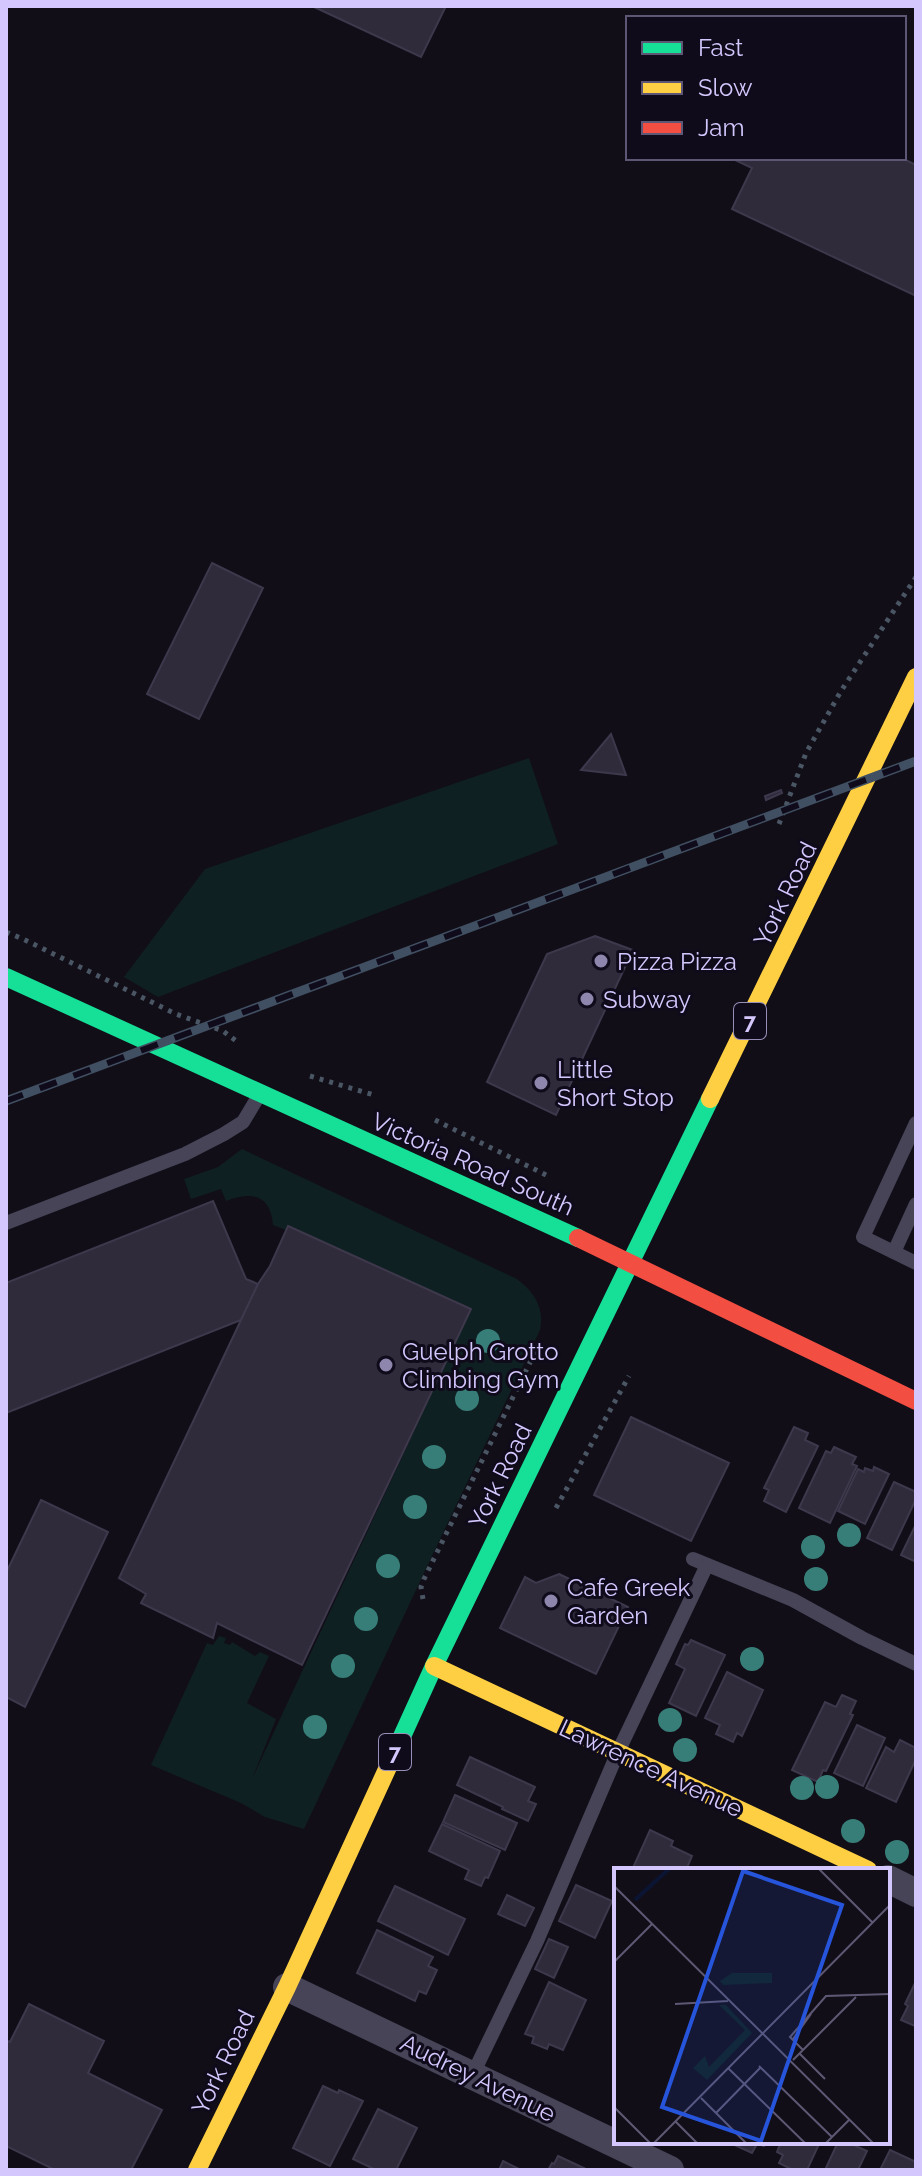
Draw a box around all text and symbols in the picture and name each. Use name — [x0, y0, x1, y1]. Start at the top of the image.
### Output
legend — [626, 16, 906, 160]
text: Fast — [698, 33, 743, 62]
text: Slow — [698, 73, 753, 102]
text: Jam — [698, 113, 744, 142]
street label: York Road — [747, 837, 823, 951]
place label: Pizza Pizza — [617, 947, 737, 976]
marker: Pizza Pizza — [592, 952, 610, 970]
place label: Subway — [603, 985, 691, 1014]
marker: Subway — [578, 990, 596, 1008]
road number: 7 — [734, 1003, 766, 1039]
place label: Little Short Stop — [557, 1055, 674, 1112]
marker: Little Short Stop — [532, 1074, 550, 1092]
street label: Victoria Road South — [367, 1106, 579, 1222]
place label: Guelph Grotto Climbing Gym — [402, 1337, 559, 1394]
marker: Guelph Grotto Climbing Gym — [377, 1356, 395, 1374]
street label: York Road — [462, 1419, 538, 1533]
place label: Cafe Greek Garden — [567, 1573, 691, 1630]
marker: Cafe Greek Garden — [542, 1592, 560, 1610]
street label: Lawrence Avenue — [555, 1713, 747, 1823]
road number: 7 — [379, 1734, 411, 1770]
inset map — [614, 1868, 890, 2144]
street label: York Road — [185, 2005, 261, 2119]
street label: Audrey Avenue — [396, 2028, 560, 2128]

